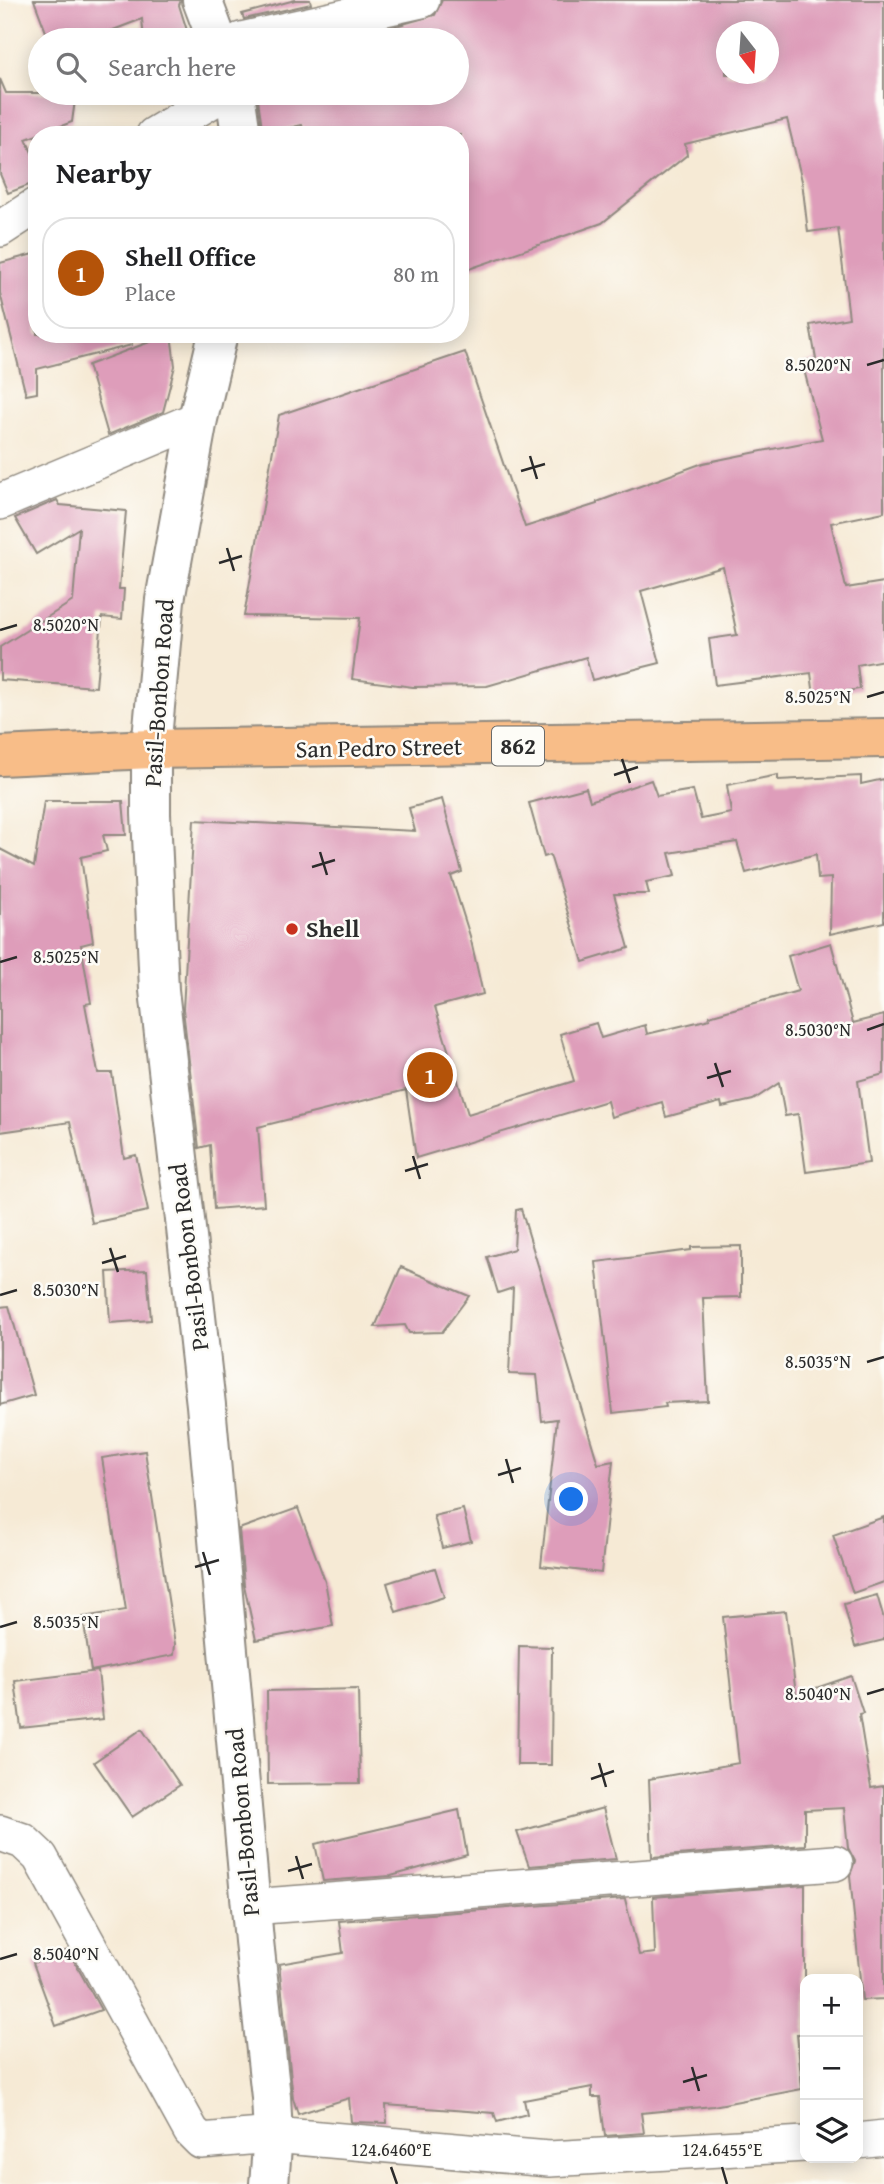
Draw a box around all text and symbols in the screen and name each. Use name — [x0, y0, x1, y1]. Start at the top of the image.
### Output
north arrow — [716, 21, 779, 84]
search box — [28, 28, 469, 105]
text: Search here — [108, 47, 236, 86]
icon: search — [52, 48, 90, 86]
text: Nearby — [56, 150, 152, 194]
text: Shell Office — [125, 237, 256, 276]
text: 1 — [75, 257, 87, 290]
text: 80 m — [393, 257, 439, 290]
text: Place — [125, 276, 176, 309]
text: 8.5020°N — [785, 351, 851, 378]
street label: Pasil-Bonbon Road — [134, 598, 183, 788]
text: 8.5020°N — [33, 611, 99, 638]
text: 8.5025°N — [785, 683, 851, 710]
road number: 862 — [492, 726, 544, 766]
street label: San Pedro Street — [295, 729, 463, 766]
place label: Shell — [306, 911, 360, 946]
marker: Shell — [284, 921, 300, 937]
text: 8.5025°N — [33, 943, 99, 970]
text: 8.5030°N — [785, 1016, 851, 1043]
pin: 1 — [407, 1049, 453, 1101]
street label: Pasil-Bonbon Road — [160, 1161, 217, 1353]
text: 8.5030°N — [33, 1276, 99, 1303]
text: 8.5035°N — [785, 1348, 851, 1375]
your location — [554, 1482, 588, 1516]
text: 8.5035°N — [33, 1608, 99, 1635]
text: 8.5040°N — [785, 1680, 851, 1707]
street label: Pasil-Bonbon Road — [217, 1726, 268, 1917]
text: 8.5040°N — [33, 1940, 99, 1967]
map controls — [800, 1974, 863, 2163]
button: + — [800, 1974, 863, 2037]
button: − — [800, 2037, 863, 2100]
button: layers — [800, 2100, 863, 2163]
text: 124.6460°E — [351, 2136, 431, 2163]
text: 124.6455°E — [682, 2136, 762, 2163]

